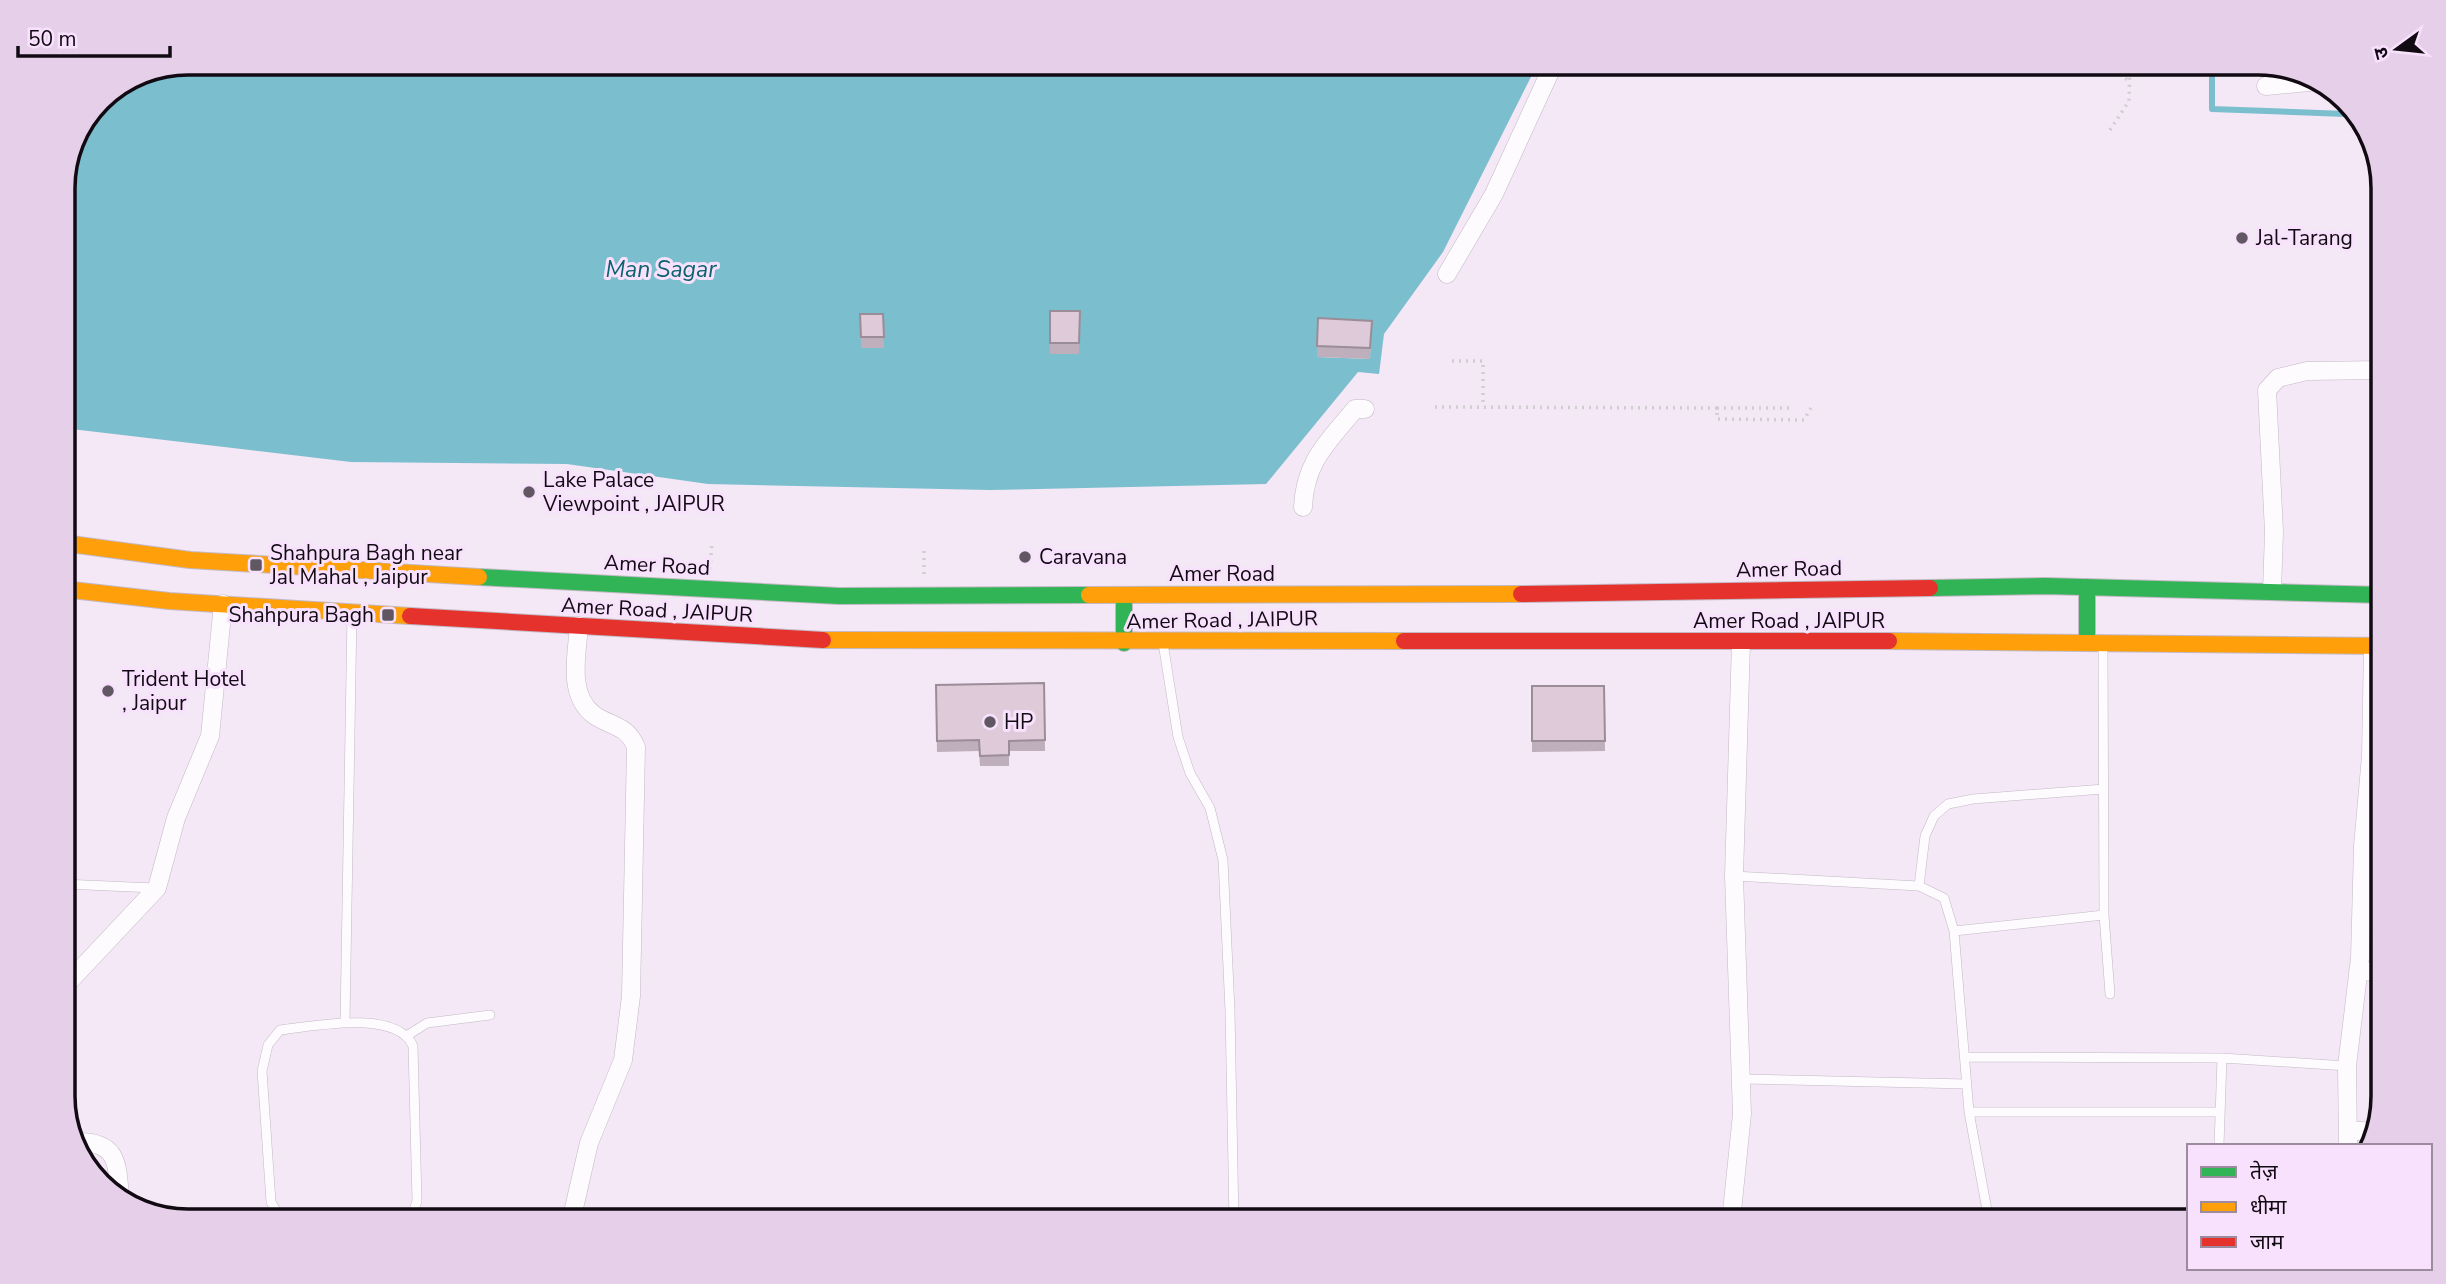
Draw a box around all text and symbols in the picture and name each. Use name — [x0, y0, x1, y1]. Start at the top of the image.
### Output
scale bar — [18, 14, 170, 58]
north arrow — [2362, 14, 2432, 84]
text: 50 m — [28, 25, 77, 53]
text: उ — [2367, 44, 2396, 62]
place label: Jal-Tarang — [2255, 224, 2353, 252]
marker: Jal-Tarang — [2234, 230, 2250, 246]
water label: Man Sagar — [605, 254, 717, 285]
place label: Lake Palace Viewpoint , JAIPUR — [542, 466, 725, 518]
marker: Lake Palace Viewpoint , JAIPUR — [521, 484, 537, 500]
place label: Shahpura Bagh near Jal Mahal , Jaipur — [269, 539, 463, 591]
place label: Caravana — [1039, 543, 1127, 571]
street label: Amer Road — [603, 548, 711, 582]
marker: Caravana — [1017, 549, 1033, 565]
street label: Amer Road — [1736, 554, 1842, 584]
marker: Shahpura Bagh near Jal Mahal , Jaipur — [248, 557, 264, 573]
street label: Amer Road — [1169, 560, 1275, 588]
street label: Amer Road , JAIPUR — [560, 591, 754, 629]
place label: Shahpura Bagh — [229, 601, 374, 629]
street label: Amer Road , JAIPUR — [1126, 604, 1318, 636]
marker: Shahpura Bagh — [380, 607, 396, 623]
street label: Amer Road , JAIPUR — [1693, 607, 1885, 635]
place label: Trident Hotel , Jaipur — [122, 665, 246, 717]
marker: Trident Hotel , Jaipur — [100, 683, 116, 699]
place label: HP — [1004, 708, 1033, 736]
marker: HP — [982, 714, 998, 730]
legend — [2187, 1144, 2432, 1270]
text: तेज़ — [2250, 1158, 2278, 1186]
text: धीमा — [2250, 1193, 2287, 1221]
text: जाम — [2250, 1228, 2284, 1256]

